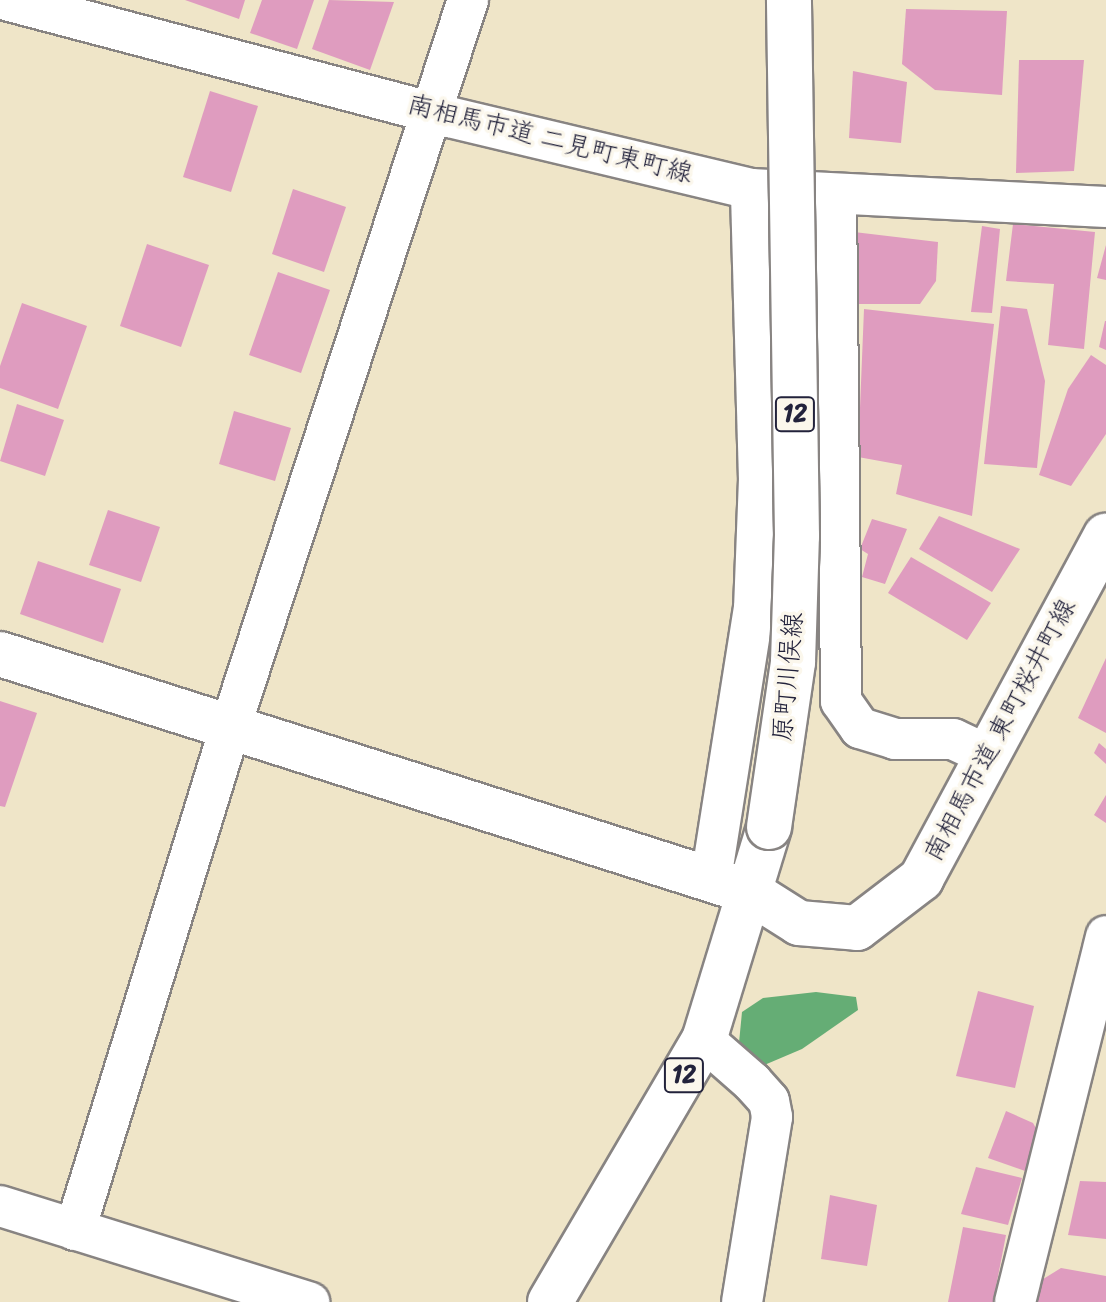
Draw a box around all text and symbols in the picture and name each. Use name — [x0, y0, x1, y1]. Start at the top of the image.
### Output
street label: 南相馬市道 二見町東町線 — [404, 88, 696, 190]
road number: 12 — [773, 394, 817, 434]
street label: 南相馬市道 東町桜井町線 — [918, 593, 1082, 867]
street label: 原町川俣線 — [767, 611, 809, 743]
road number: 12 — [662, 1055, 706, 1095]

